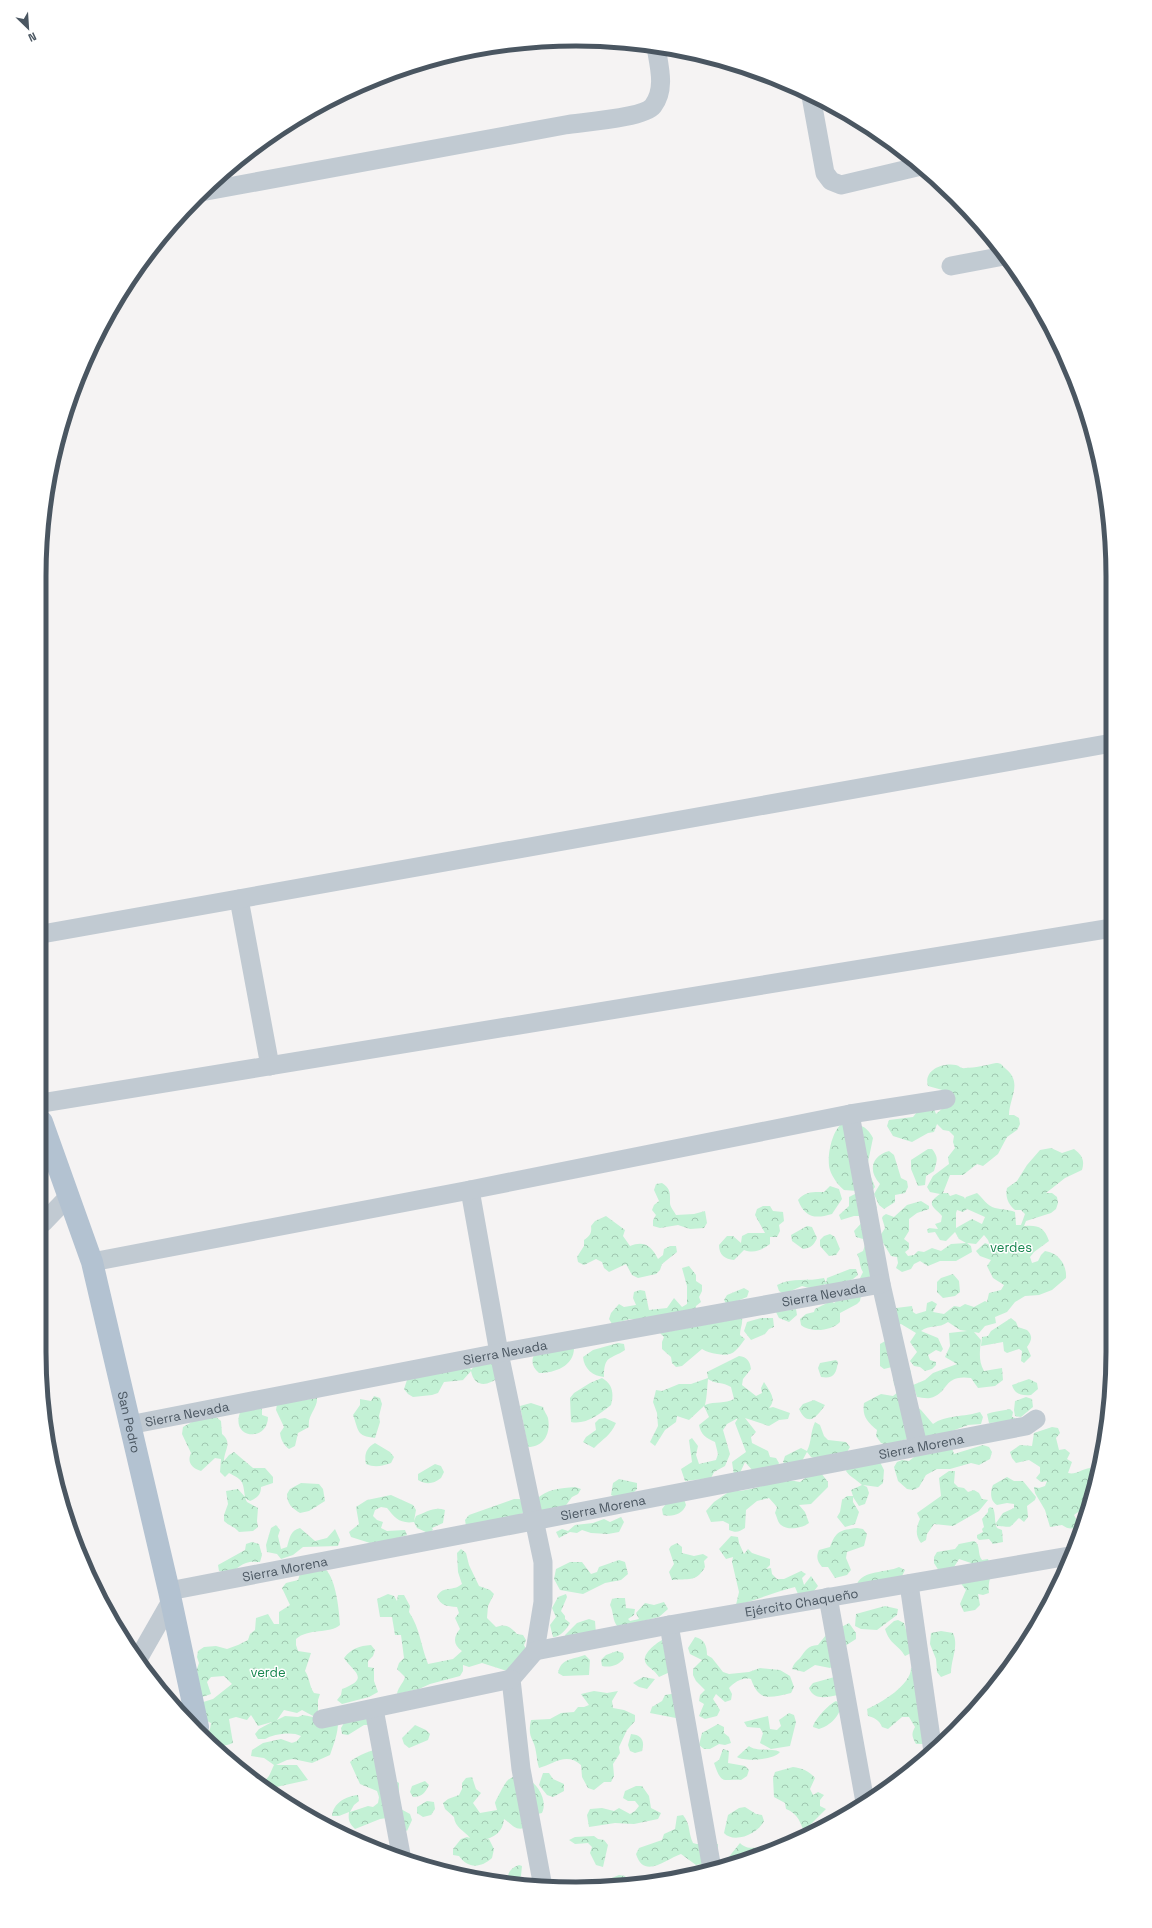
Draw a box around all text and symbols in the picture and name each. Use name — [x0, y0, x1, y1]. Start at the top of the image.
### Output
north arrow — [8, 8, 48, 48]
text: N — [26, 29, 39, 45]
park label: verdes — [990, 1239, 1032, 1256]
street label: Sierra Nevada — [780, 1279, 868, 1311]
street label: Sierra Nevada — [462, 1336, 549, 1369]
street label: San Pedro — [113, 1389, 144, 1455]
street label: Sierra Nevada — [143, 1398, 231, 1431]
street label: Sierra Morena — [877, 1430, 966, 1463]
street label: Sierra Morena — [559, 1491, 648, 1524]
street label: Sierra Morena — [241, 1553, 330, 1586]
street label: Ejército Chaqueño — [744, 1584, 860, 1621]
park label: verde — [250, 1664, 286, 1681]

